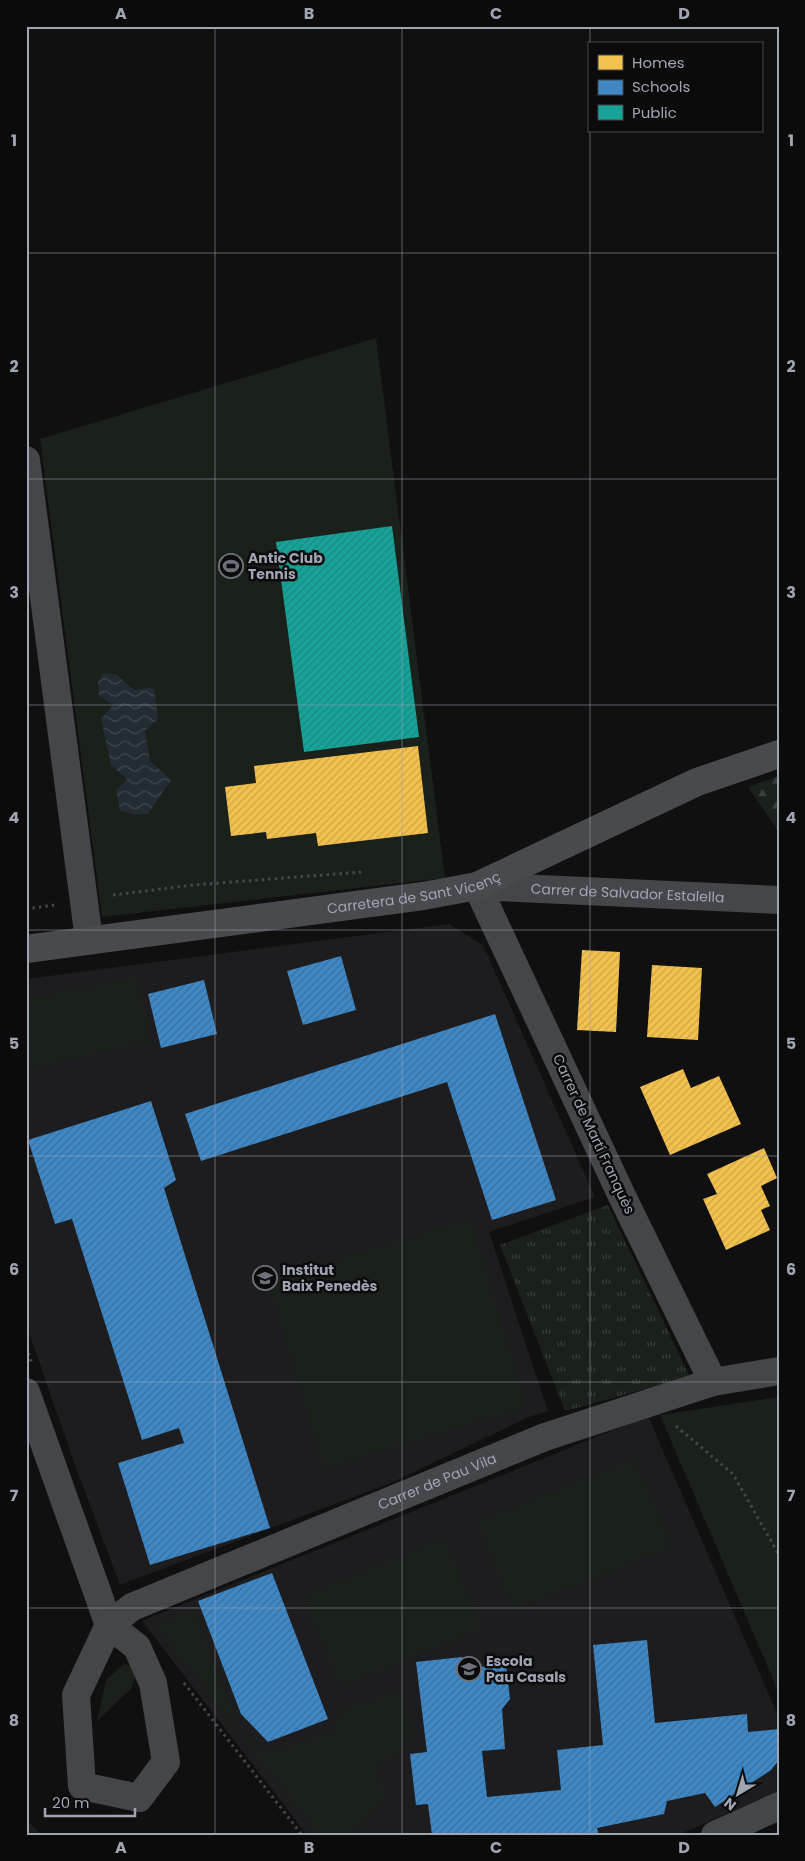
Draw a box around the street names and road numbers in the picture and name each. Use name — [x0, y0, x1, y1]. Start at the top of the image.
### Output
street label: Carretera de Sant Vicenç — [326, 866, 504, 919]
street label: Carrer de Salvador Estalella — [530, 879, 725, 907]
street label: Carrer de Martí Franquès — [548, 1051, 640, 1217]
street label: Carrer de Pau Vila — [375, 1448, 499, 1515]

